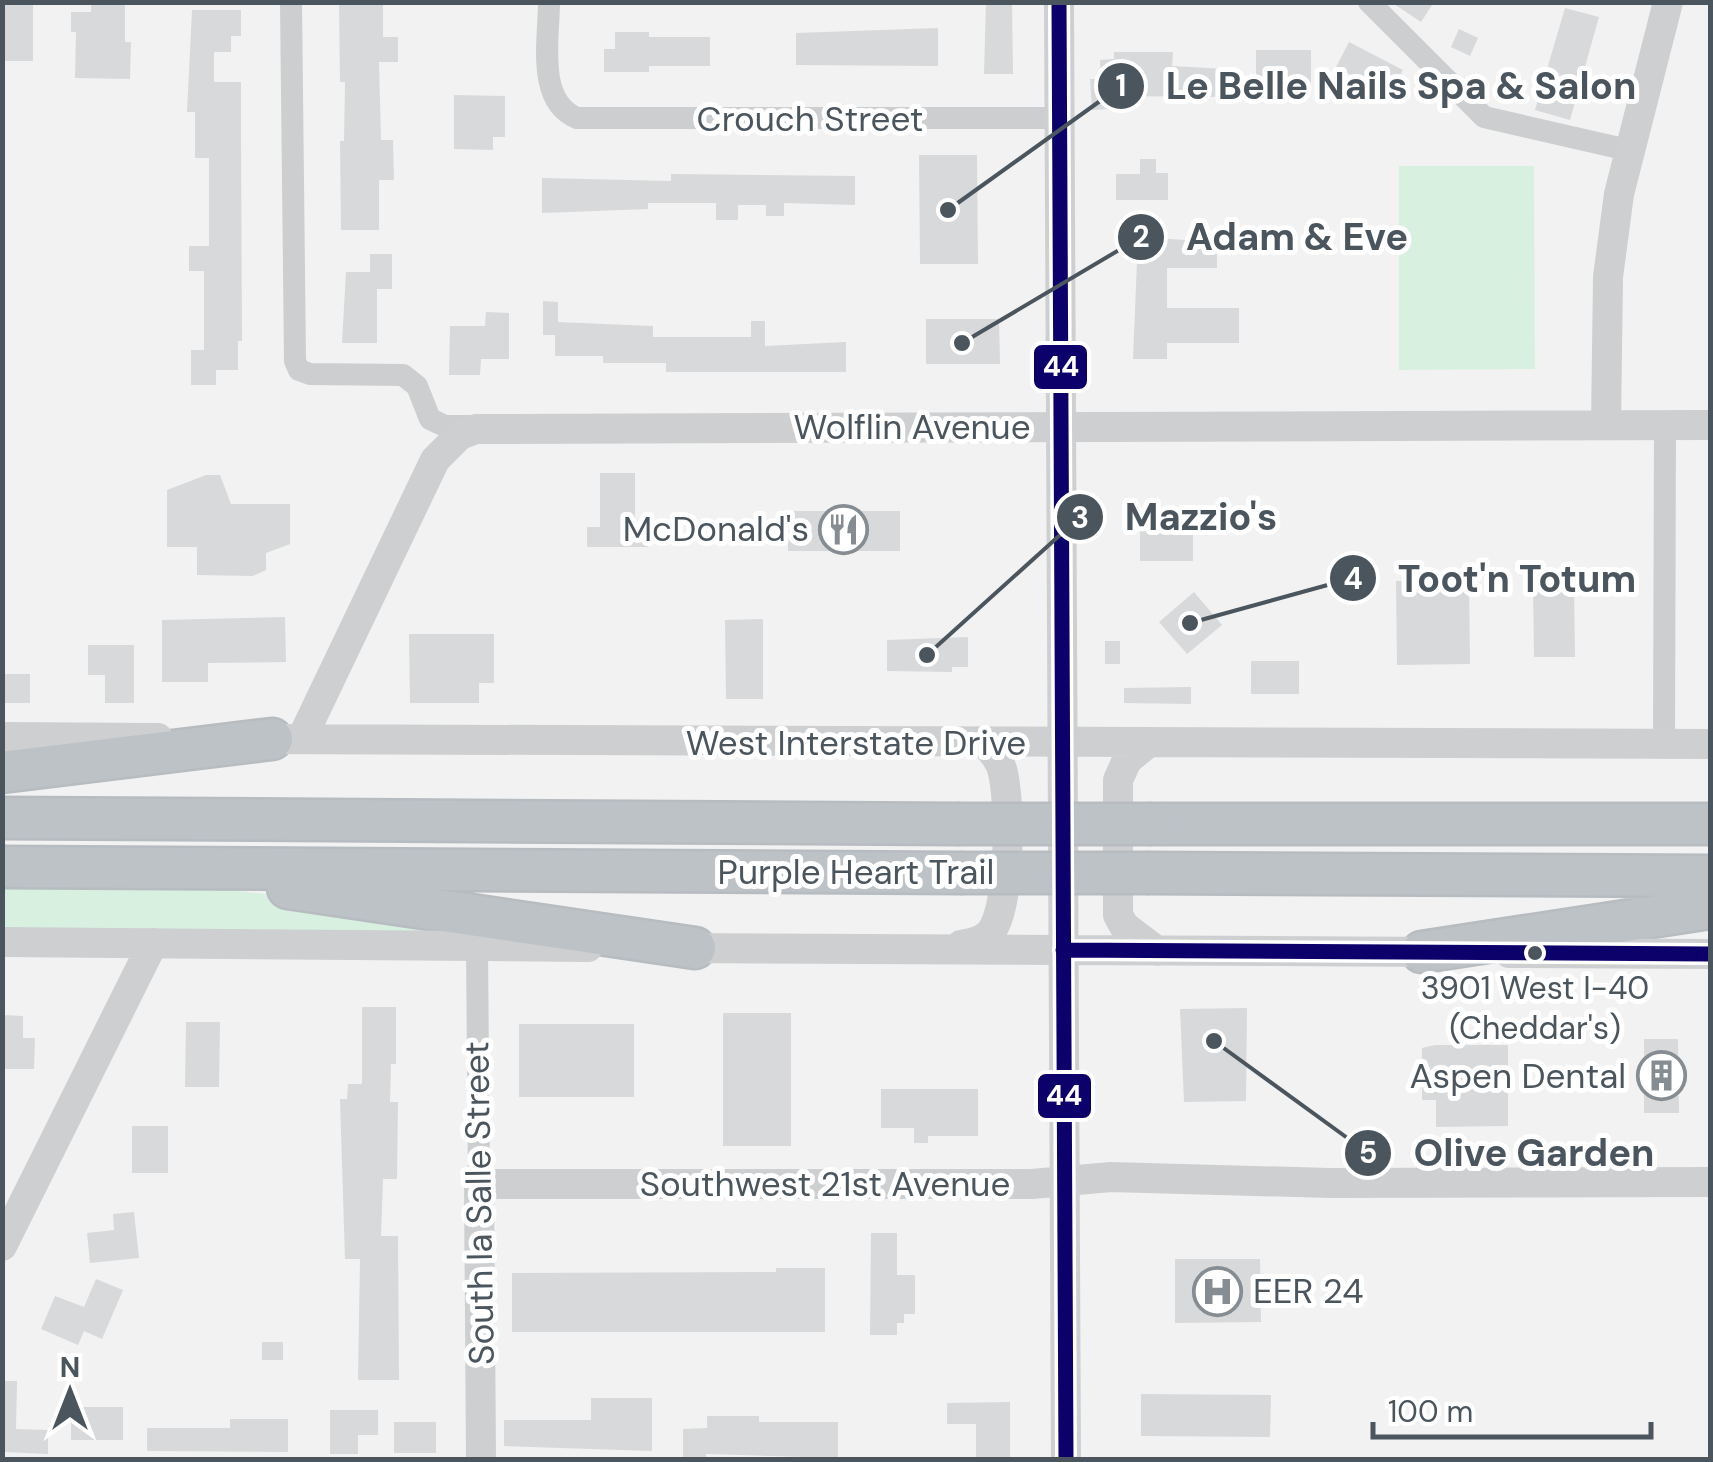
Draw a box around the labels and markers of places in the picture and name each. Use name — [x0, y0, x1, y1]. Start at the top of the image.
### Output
callout: Le Belle Nails Spa & Salon — [1096, 52, 1657, 120]
callout: Adam & Eve — [1116, 203, 1428, 271]
callout: Mazzio's — [1055, 483, 1297, 551]
restaurant icon: McDonald's — [818, 503, 870, 555]
place label: McDonald's — [623, 506, 809, 552]
callout: Toot'n Totum — [1328, 544, 1656, 612]
marker: 3901 West I-40 (Cheddar's) — [1525, 943, 1545, 963]
place label: 3901 West I-40 (Cheddar's) — [1421, 967, 1649, 1049]
building icon: Aspen Dental — [1635, 1050, 1687, 1102]
place label: Aspen Dental — [1409, 1053, 1626, 1099]
callout: Olive Garden — [1343, 1119, 1674, 1187]
hospital icon: EER 24 — [1192, 1265, 1244, 1317]
place label: EER 24 — [1253, 1268, 1363, 1314]

